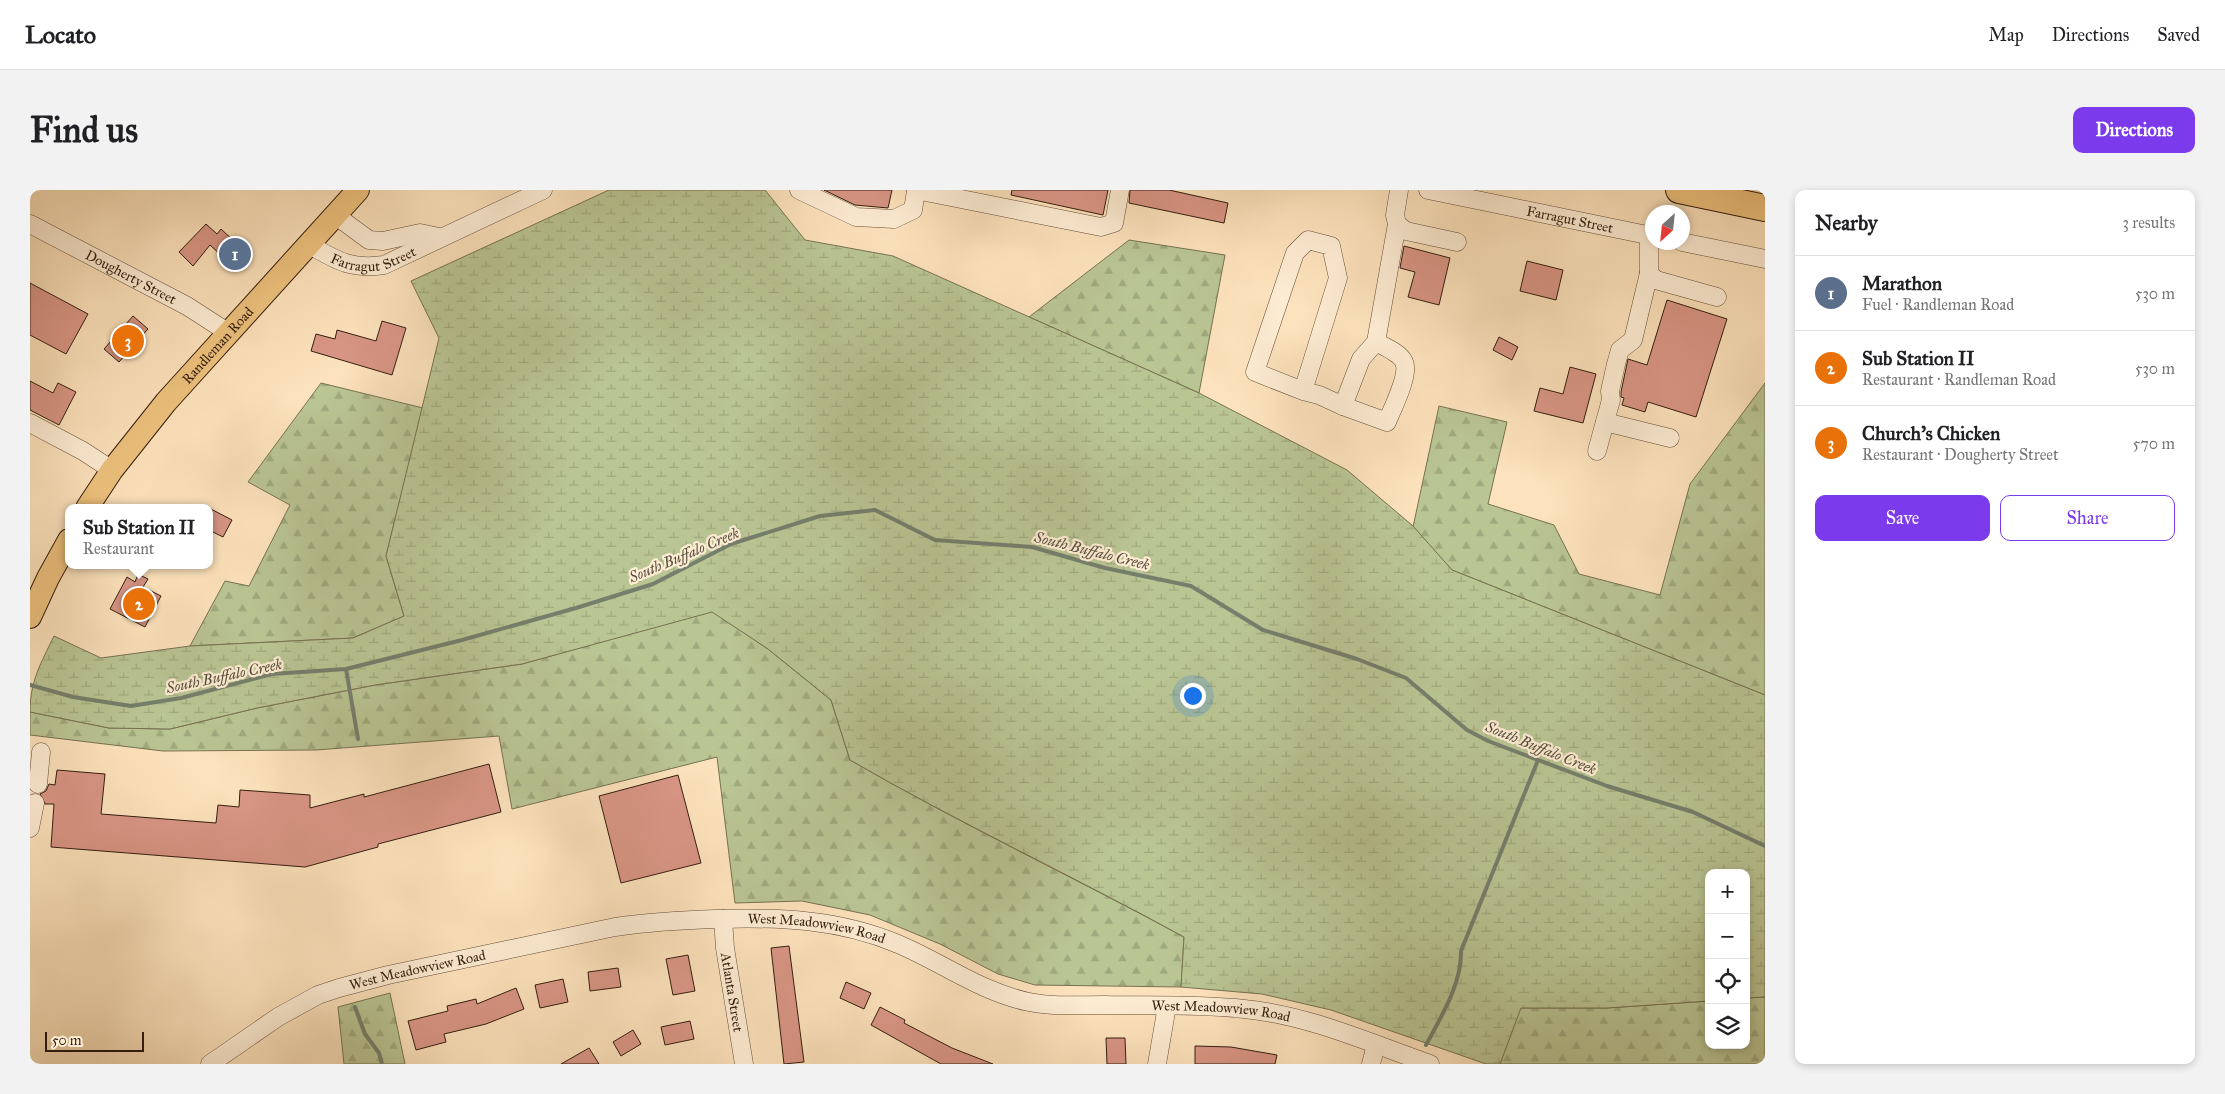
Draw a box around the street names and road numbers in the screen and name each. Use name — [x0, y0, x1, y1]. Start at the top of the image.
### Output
street label: Farragut Street — [1525, 202, 1615, 236]
street label: Farragut Street — [328, 243, 418, 275]
street label: Dougherty Street — [83, 246, 180, 308]
street label: Randleman Road — [178, 303, 257, 387]
street label: West Meadowview Road — [748, 910, 888, 947]
street label: West Meadowview Road — [347, 946, 487, 993]
street label: Atlanta Street — [717, 950, 747, 1033]
street label: West Meadowview Road — [1152, 997, 1292, 1025]

